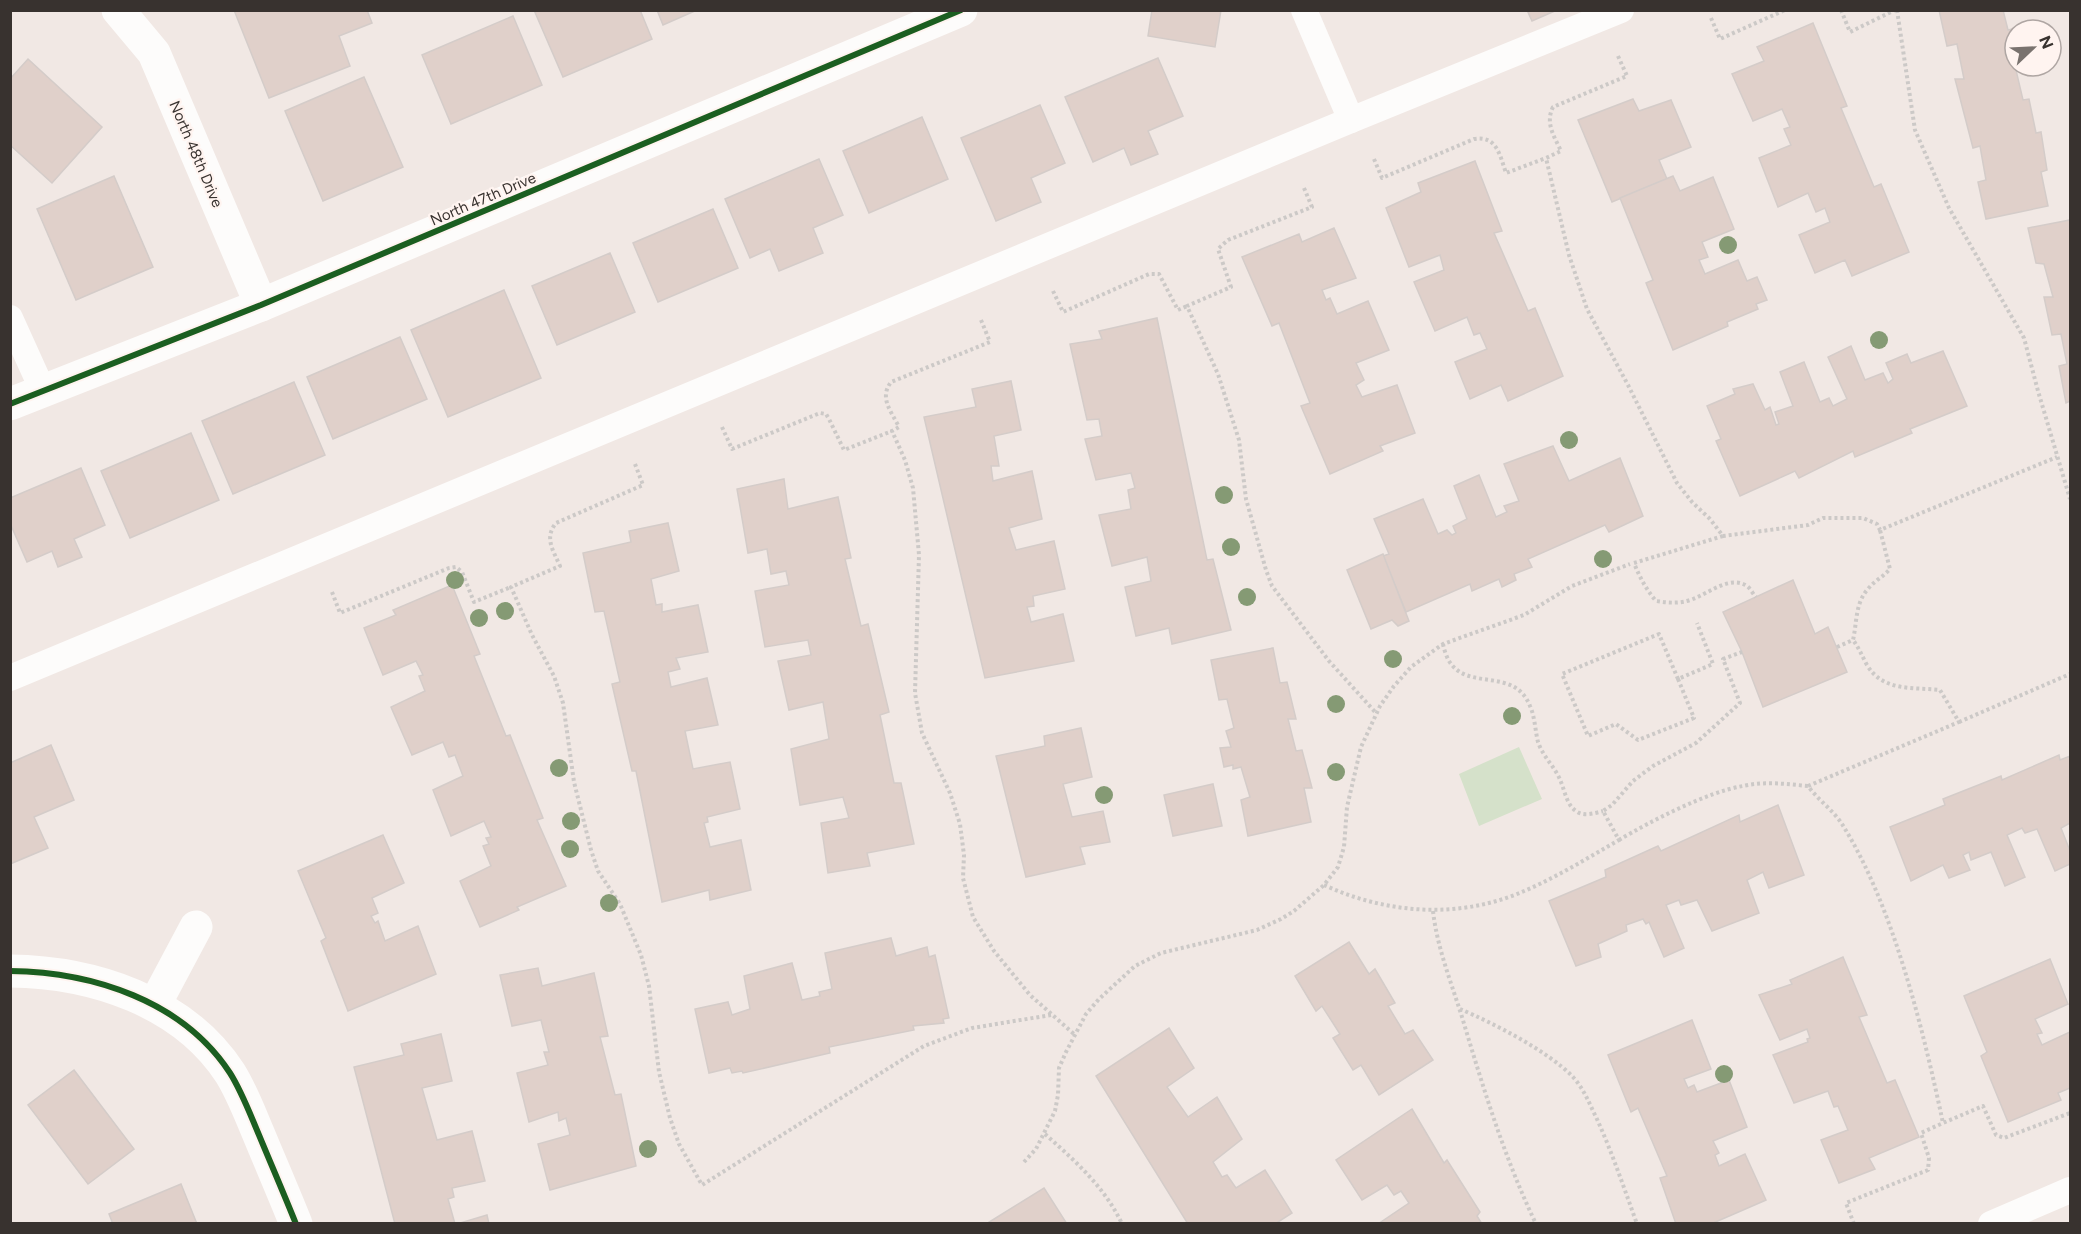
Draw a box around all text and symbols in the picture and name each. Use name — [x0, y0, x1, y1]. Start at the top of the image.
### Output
north arrow — [2003, 18, 2063, 78]
text: N — [2035, 33, 2058, 52]
street label: North 48th Drive — [165, 98, 227, 210]
street label: North 47th Drive — [428, 169, 538, 229]

